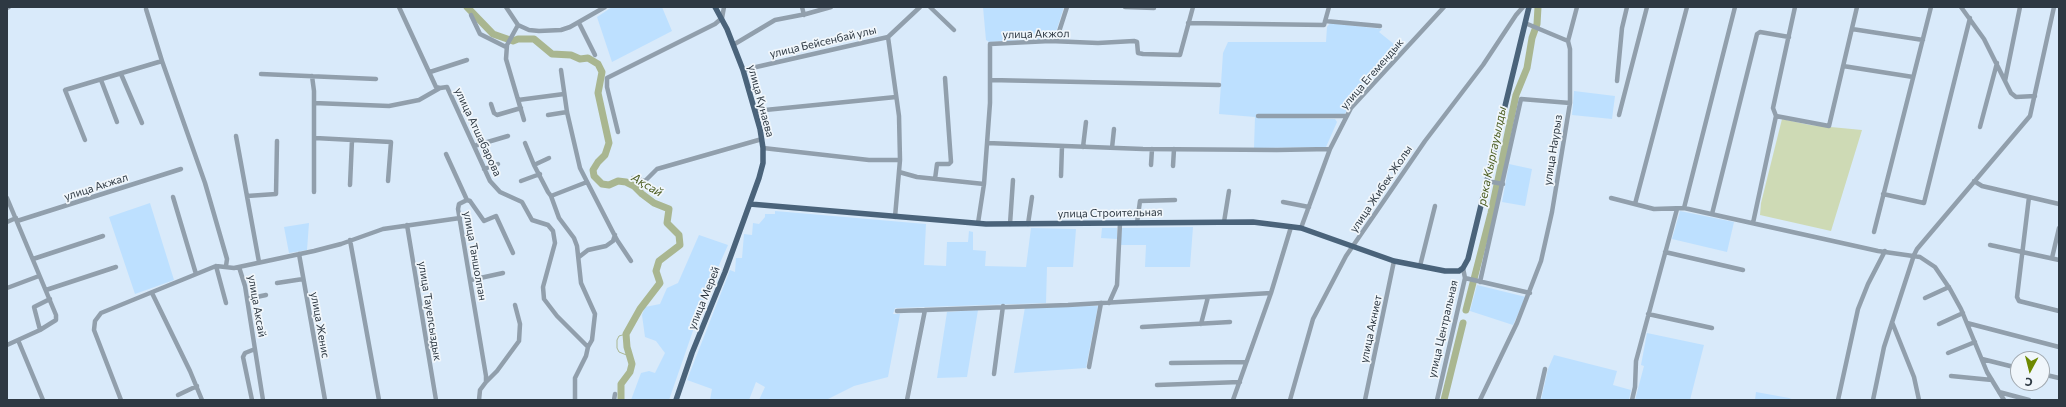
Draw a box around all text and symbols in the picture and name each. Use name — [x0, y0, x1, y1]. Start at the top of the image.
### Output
street label: улица Бейсенбай улы — [768, 23, 878, 61]
street label: улица Акжол — [1002, 27, 1070, 41]
street label: улица Егемендык — [1338, 36, 1406, 112]
street label: улица Кунаева — [745, 63, 777, 139]
street label: улица Атшабарова — [452, 86, 504, 178]
water label: река Кыргауылды — [1474, 105, 1510, 207]
street label: улица Наурыз — [1541, 114, 1565, 186]
street label: улица Жибек Жолы — [1347, 143, 1415, 235]
street label: улица Акжал — [62, 170, 130, 204]
water label: Ақсай — [629, 170, 665, 200]
street label: улица Строительная — [1058, 205, 1162, 221]
street label: улица Таншолпан — [461, 210, 489, 302]
street label: улица Тауелсыздык — [416, 260, 444, 362]
street label: улица Мерей — [685, 264, 723, 332]
street label: улица Аксай — [245, 274, 269, 338]
street label: улица Центральная — [1425, 279, 1461, 379]
street label: улица Женис — [308, 291, 332, 359]
street label: улица Акниет — [1357, 294, 1385, 364]
north arrow — [2010, 351, 2050, 391]
text: С — [2024, 376, 2033, 389]

